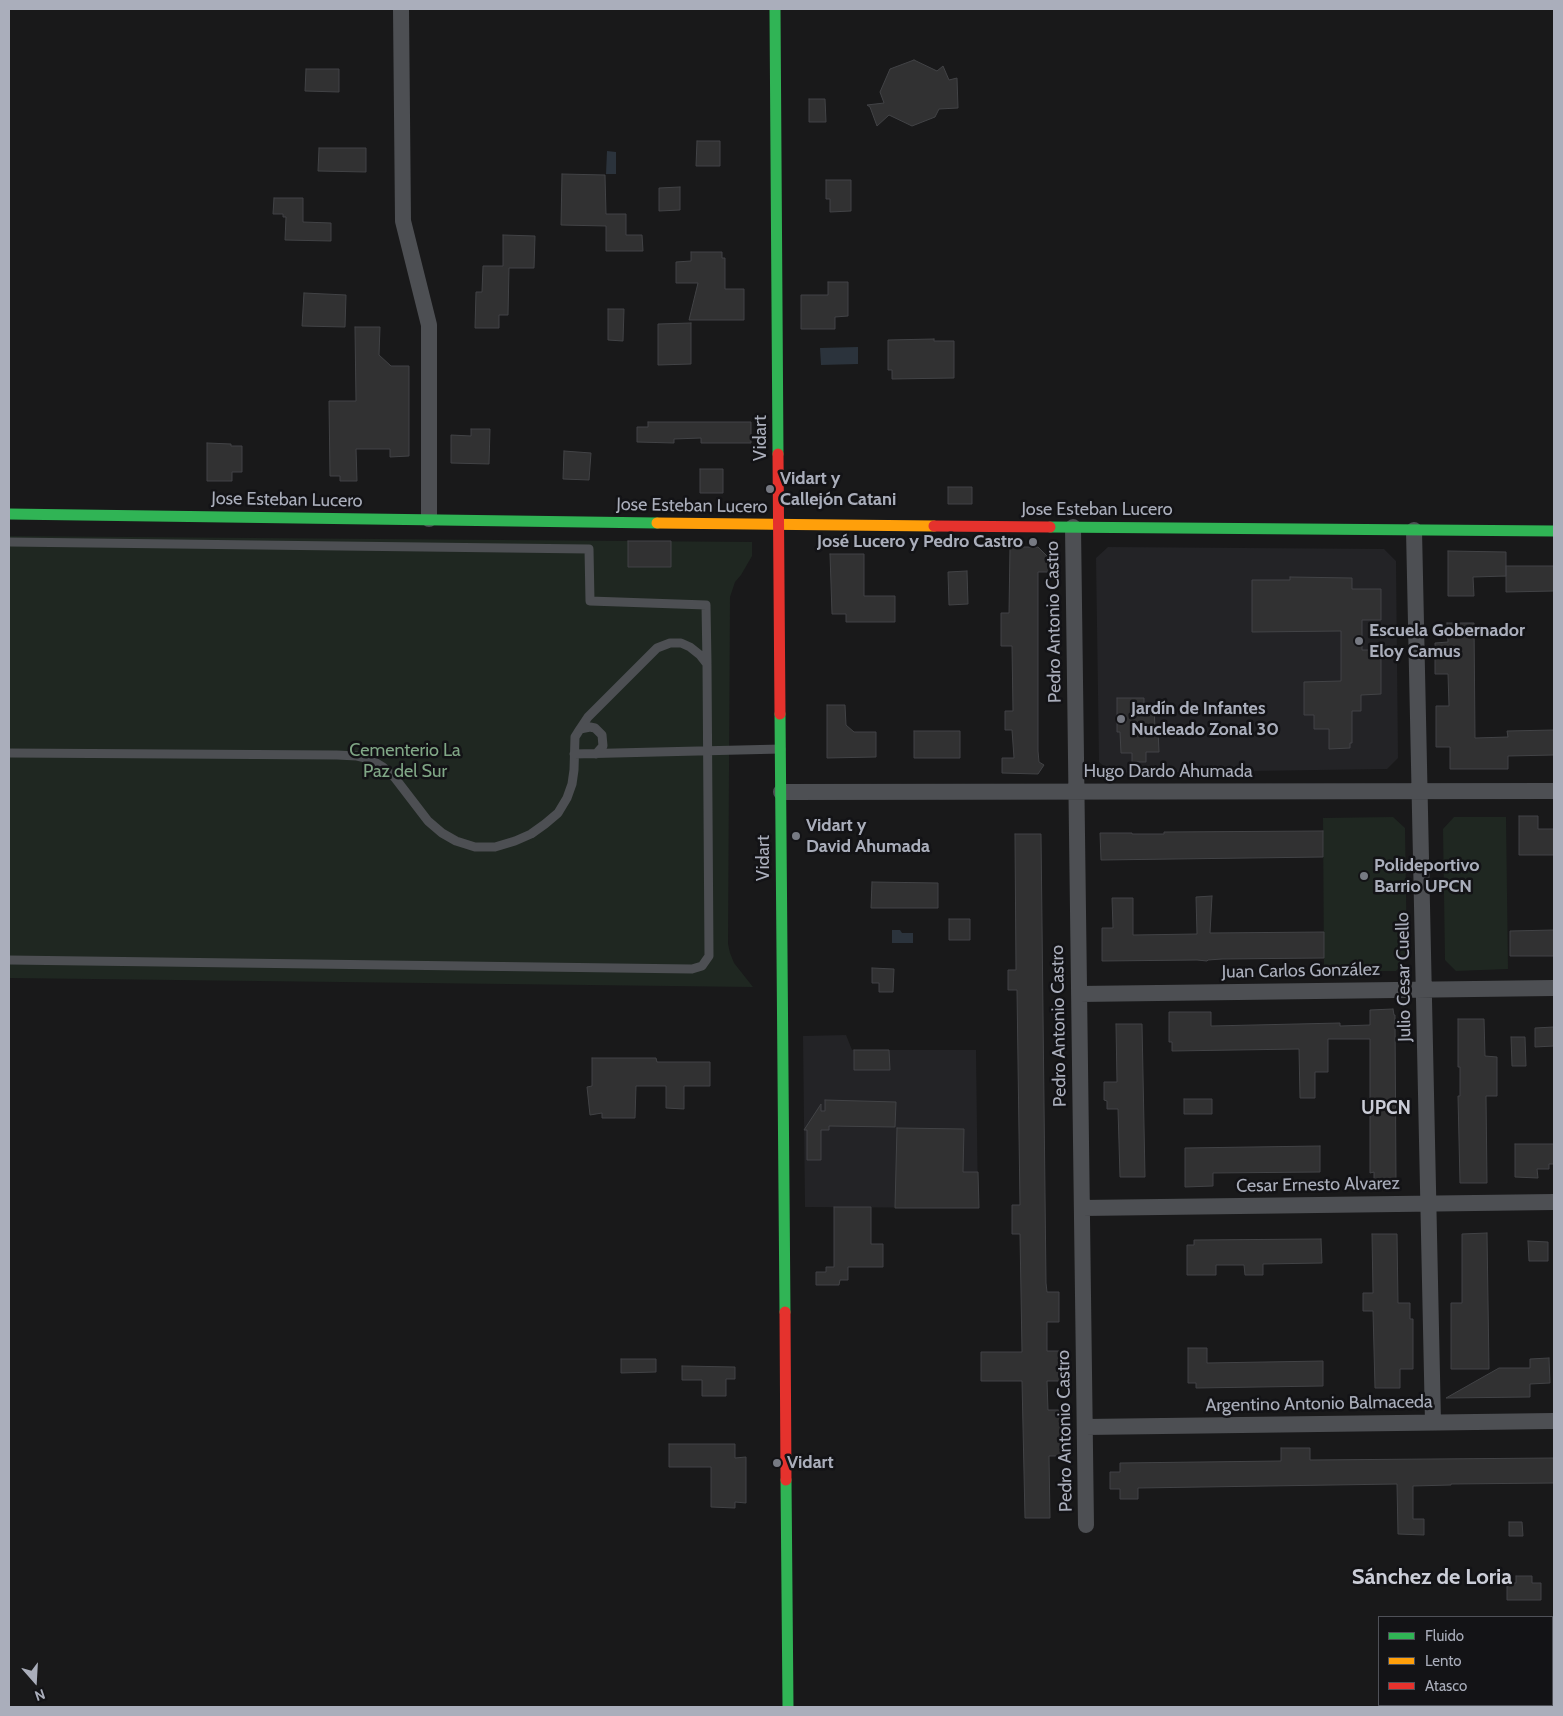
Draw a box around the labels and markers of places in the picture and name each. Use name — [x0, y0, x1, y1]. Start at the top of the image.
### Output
place label: Vidart y Callejón Catani — [780, 468, 896, 510]
marker: Vidart y Callejón Catani — [764, 483, 776, 495]
place label: José Lucero y Pedro Castro — [817, 531, 1023, 553]
marker: José Lucero y Pedro Castro — [1027, 536, 1039, 548]
place label: Escuela Gobernador Eloy Camus — [1369, 620, 1525, 662]
marker: Escuela Gobernador Eloy Camus — [1353, 635, 1365, 647]
place label: Jardín de Infantes Nucleado Zonal 30 — [1131, 698, 1279, 741]
marker: Jardín de Infantes Nucleado Zonal 30 — [1115, 713, 1127, 725]
place label: Vidart y David Ahumada — [806, 815, 930, 858]
marker: Vidart y David Ahumada — [790, 830, 802, 842]
place label: Polideportivo Barrio UPCN — [1374, 855, 1479, 898]
marker: Polideportivo Barrio UPCN — [1358, 870, 1370, 882]
place label: Vidart — [787, 1452, 834, 1474]
marker: Vidart — [771, 1457, 783, 1469]

